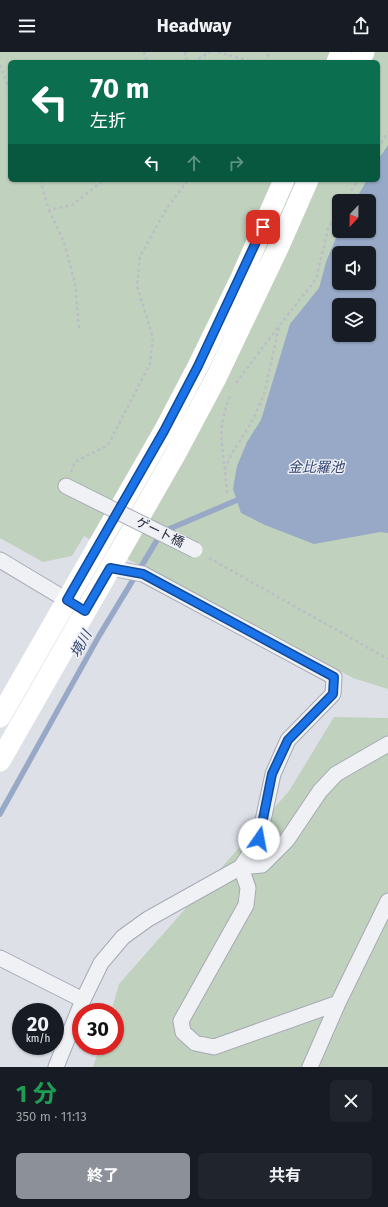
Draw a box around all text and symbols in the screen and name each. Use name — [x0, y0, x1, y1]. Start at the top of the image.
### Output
icon: menu — [16, 15, 38, 37]
text: Headway — [157, 15, 231, 37]
icon: share — [350, 15, 372, 37]
text: 70 m — [90, 72, 149, 105]
icon: left — [24, 76, 76, 128]
text: 左折 — [90, 110, 126, 132]
icon: left — [141, 152, 163, 174]
icon: ahead — [183, 152, 205, 174]
icon: right — [225, 152, 247, 174]
north arrow — [332, 194, 376, 238]
map controls — [332, 194, 376, 342]
pin — [246, 210, 280, 244]
icon: arrive — [252, 216, 274, 238]
button: sound — [332, 246, 376, 290]
button: layers — [332, 298, 376, 342]
water label: 金比羅池 — [288, 459, 346, 476]
street label: ゲート橋 — [133, 514, 187, 550]
water label: 境川 — [67, 626, 96, 660]
position arrow — [238, 818, 280, 860]
speed limit sign: 30 — [72, 1003, 124, 1055]
text: 20 — [27, 1012, 49, 1036]
text: km/h — [26, 1033, 50, 1045]
text: 1 分 — [16, 1080, 57, 1108]
button: close — [330, 1080, 372, 1122]
text: 350 m · 11:13 — [16, 1109, 87, 1124]
button: 終了 — [16, 1153, 190, 1199]
button: 共有 — [198, 1153, 372, 1199]

